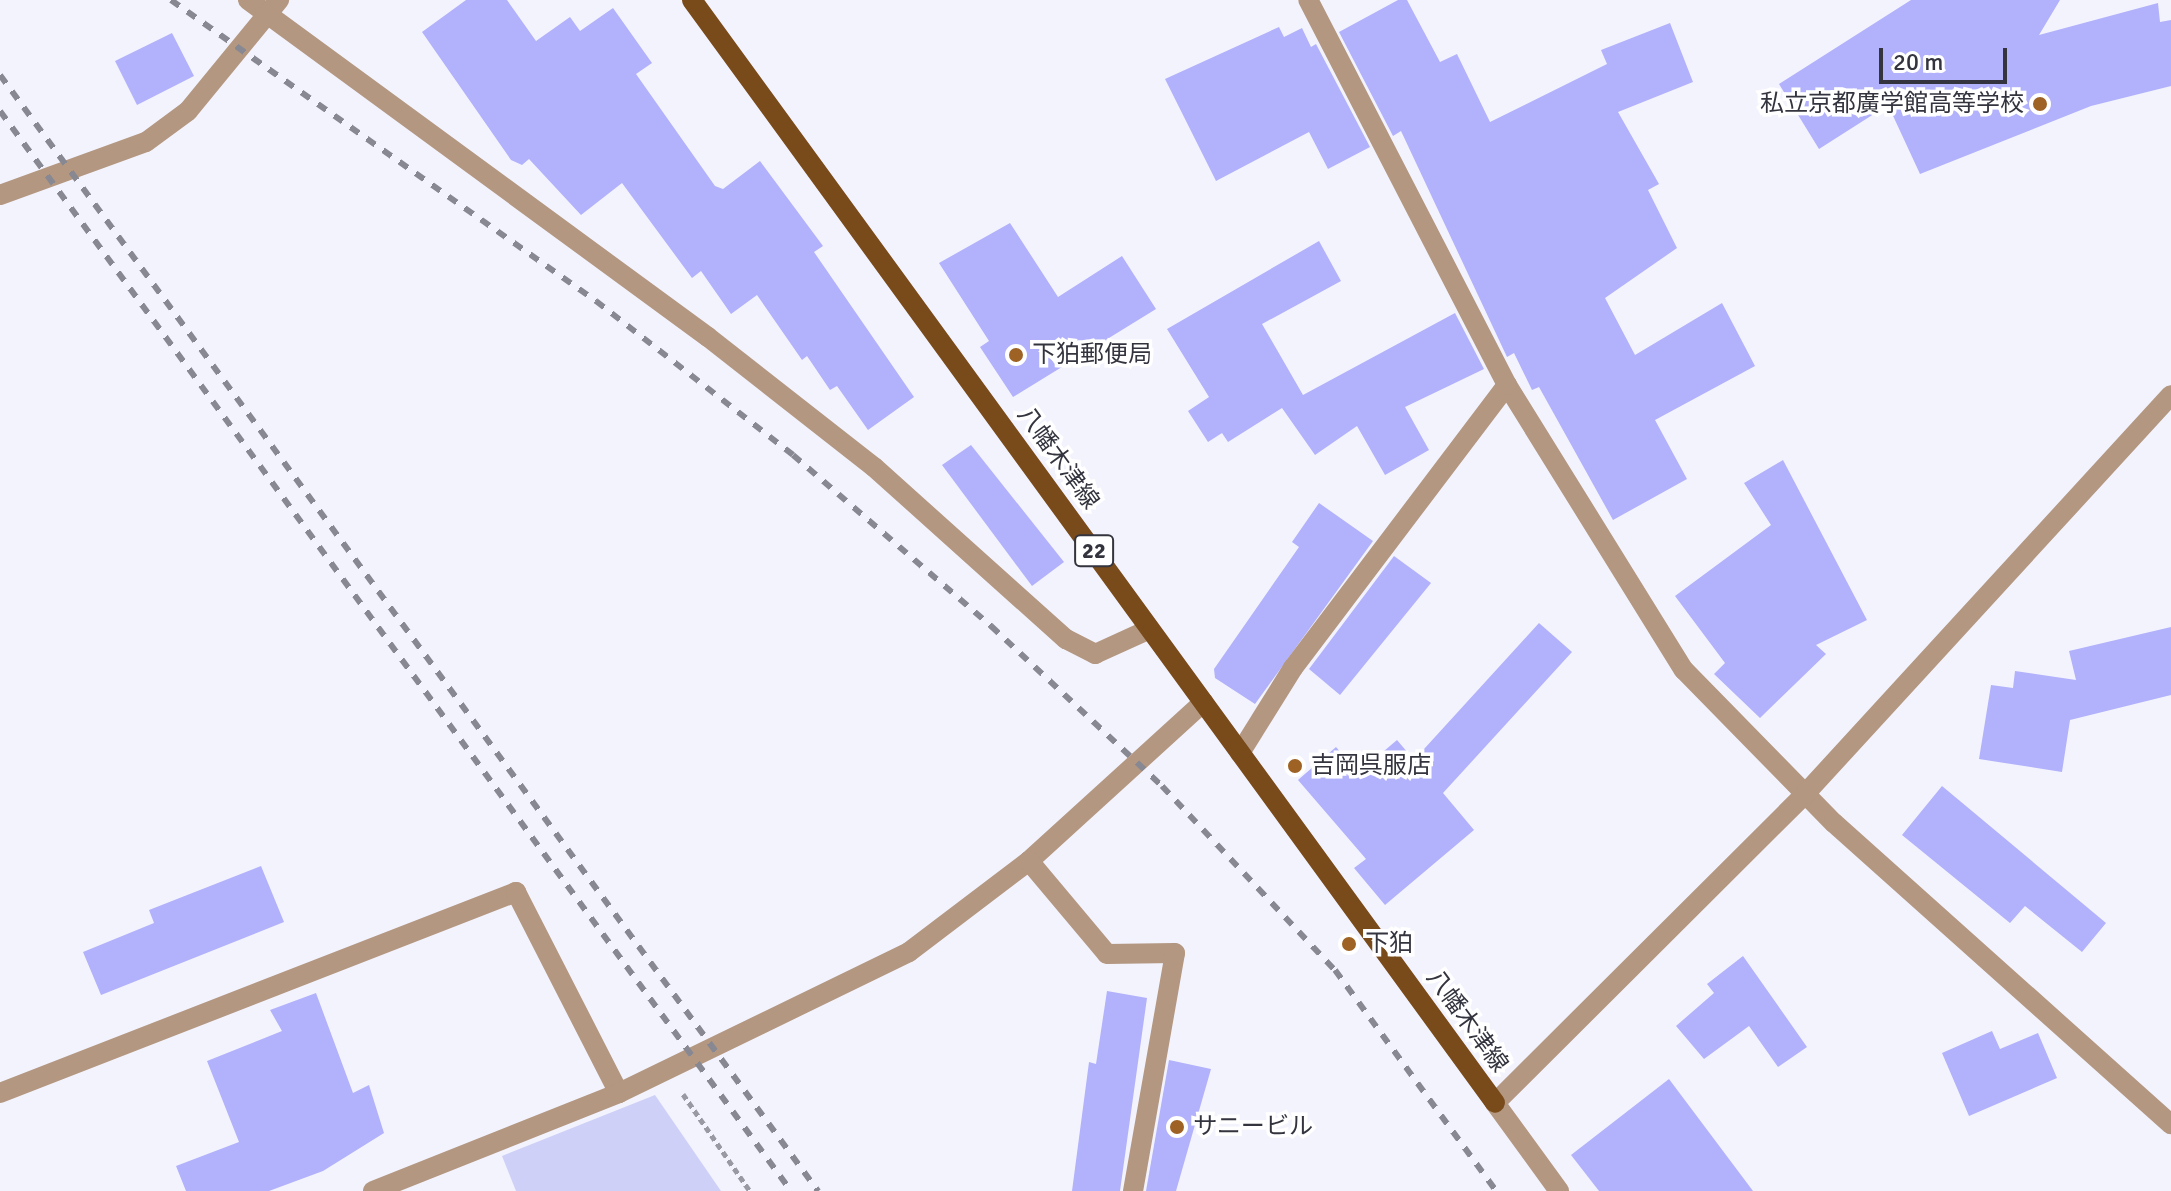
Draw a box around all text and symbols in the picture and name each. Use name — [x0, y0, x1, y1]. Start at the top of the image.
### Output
scale bar — [1883, 32, 2011, 82]
text: 20 m — [1893, 47, 1943, 77]
place label: 私立京都廣学館高等学校 — [1760, 90, 2024, 118]
marker: 私立京都廣学館高等学校 — [2031, 95, 2049, 113]
place label: 下狛郵便局 — [1032, 341, 1152, 369]
marker: 下狛郵便局 — [1007, 346, 1025, 364]
street label: 八幡木津線 — [1011, 401, 1105, 515]
road number: 22 — [1074, 533, 1114, 569]
place label: 吉岡呉服店 — [1311, 752, 1431, 780]
marker: 吉岡呉服店 — [1286, 757, 1304, 775]
place label: 下狛 — [1365, 930, 1413, 958]
marker: 下狛 — [1340, 935, 1358, 953]
street label: 八幡木津線 — [1420, 964, 1514, 1078]
place label: サニービル — [1193, 1113, 1313, 1141]
marker: サニービル — [1168, 1118, 1186, 1136]

